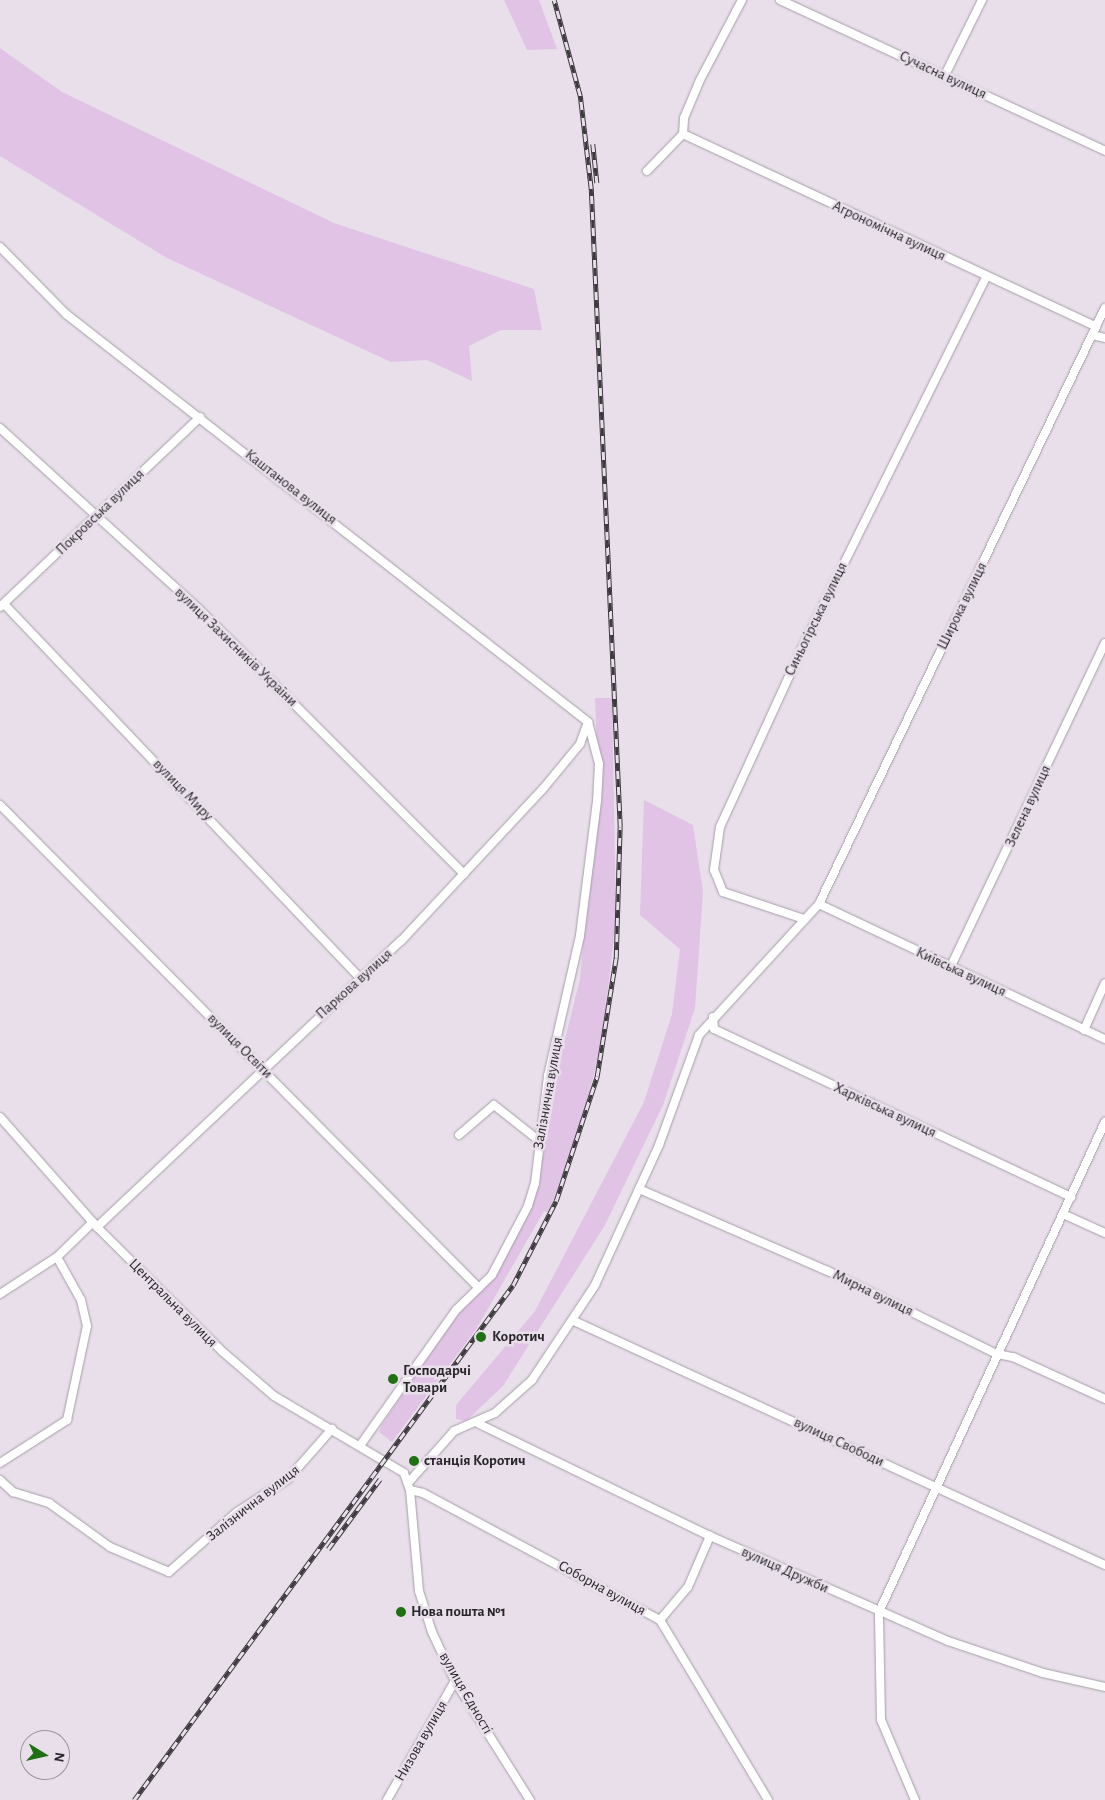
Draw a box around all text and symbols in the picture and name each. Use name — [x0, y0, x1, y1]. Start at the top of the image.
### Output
street label: Сучасна вулиця — [896, 47, 990, 103]
street label: Агрономічна вулиця — [829, 197, 949, 265]
street label: Каштанова вулиця — [241, 445, 341, 529]
street label: Покровська вулиця — [52, 465, 148, 559]
street label: Синьогірська вулиця — [781, 559, 851, 679]
street label: Широка вулиця — [933, 559, 991, 653]
street label: вулиця Захисників України — [171, 584, 301, 710]
street label: вулиця Миру — [149, 755, 217, 825]
street label: Зелена вулиця — [1001, 762, 1055, 850]
street label: Київська вулиця — [913, 943, 1009, 1001]
street label: Паркова вулиця — [312, 945, 396, 1023]
street label: вулиця Освіти — [204, 1010, 276, 1082]
street label: Залізнична вулиця — [529, 1036, 567, 1150]
street label: Харківська вулиця — [831, 1078, 939, 1142]
street label: Центральна вулиця — [125, 1255, 221, 1351]
street label: Мирна вулиця — [830, 1266, 916, 1320]
place label: Коротич — [492, 1328, 545, 1346]
marker: Коротич — [474, 1330, 488, 1344]
place label: Господарчі Товари — [403, 1361, 471, 1396]
marker: Господарчі Товари — [387, 1373, 399, 1385]
street label: вулиця Свободи — [791, 1413, 887, 1471]
place label: станція Коротич — [424, 1452, 526, 1470]
marker: станція Коротич — [408, 1455, 420, 1467]
street label: Залізнична вулиця — [203, 1461, 303, 1545]
street label: вулиця Дружби — [739, 1543, 831, 1597]
street label: Соборна вулиця — [555, 1556, 649, 1620]
place label: Нова пошта №1 — [411, 1603, 506, 1621]
marker: Нова пошта №1 — [395, 1606, 407, 1618]
street label: вулиця Єдності — [435, 1649, 497, 1737]
street label: Низова вулиця — [391, 1697, 451, 1785]
north arrow — [20, 1730, 70, 1780]
text: N — [51, 1751, 67, 1763]

